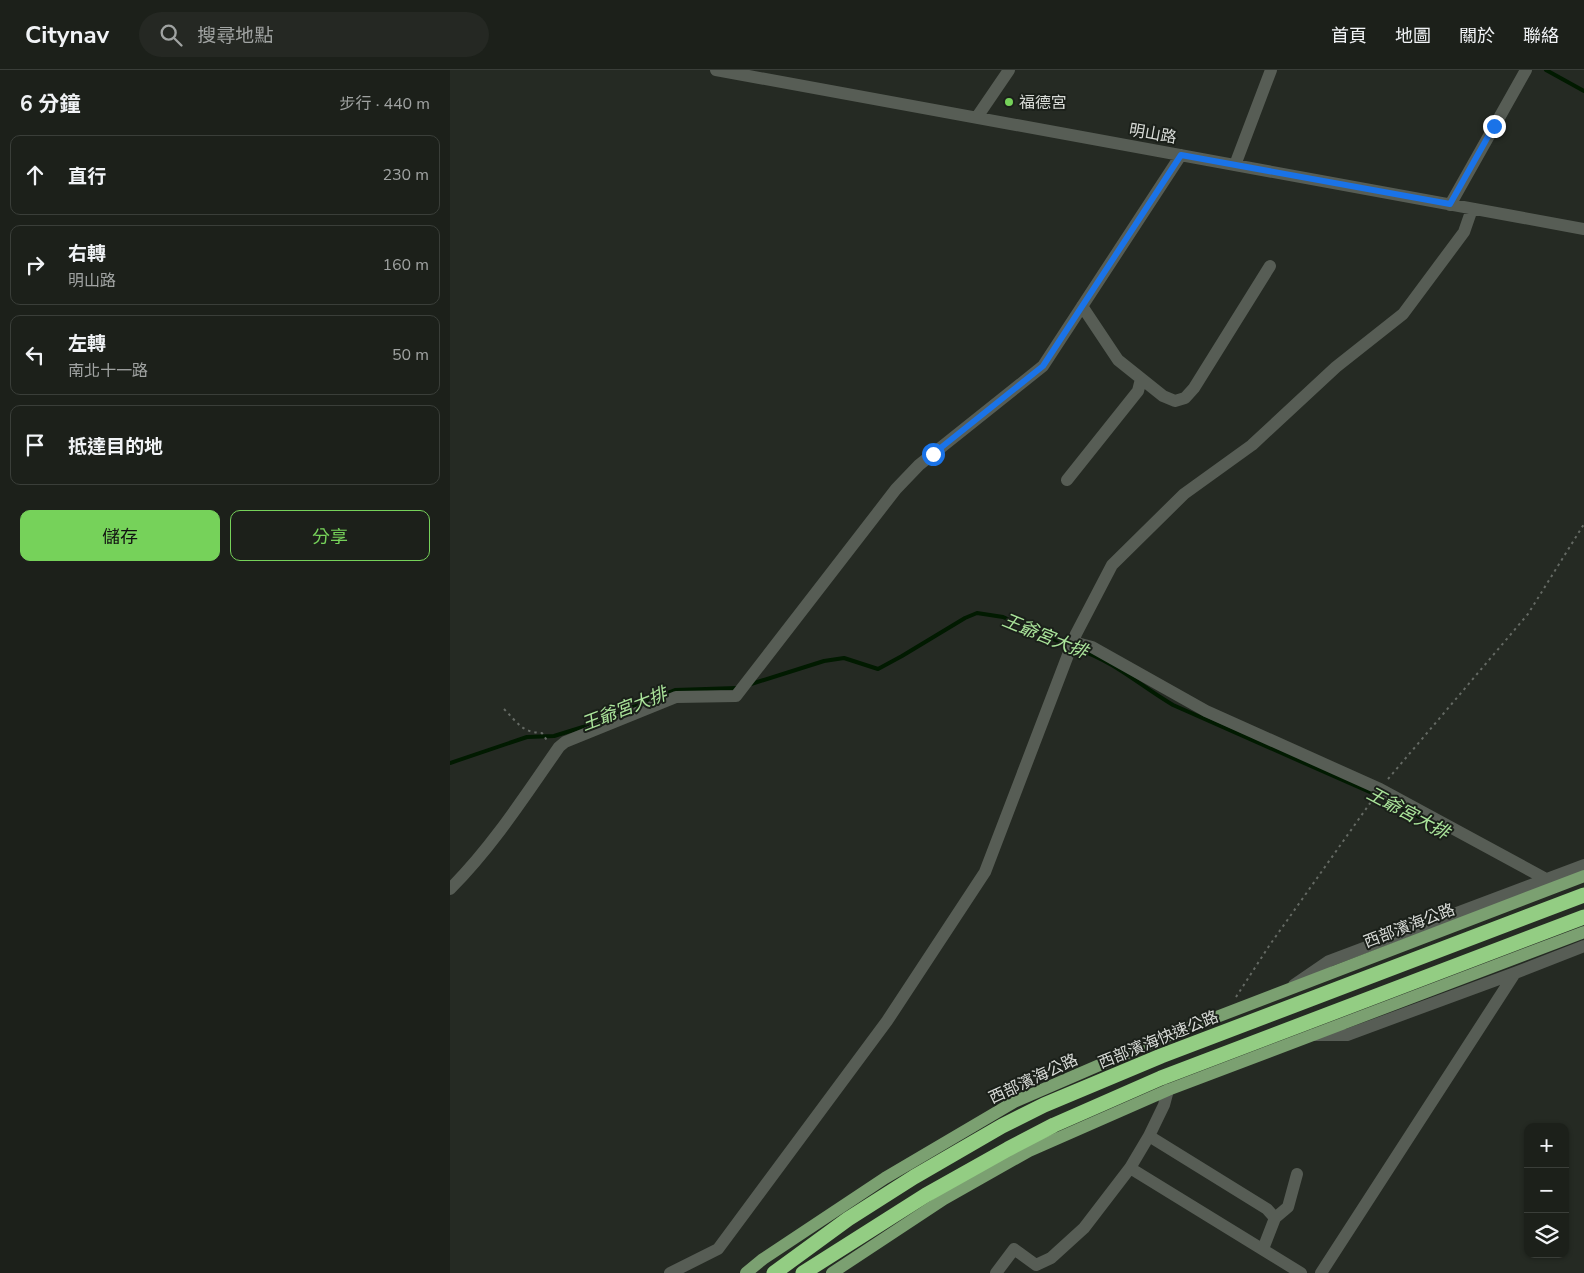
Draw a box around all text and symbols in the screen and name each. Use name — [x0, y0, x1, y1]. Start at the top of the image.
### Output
search box — [139, 12, 489, 57]
text: Citynav — [25, 19, 109, 51]
icon: search — [157, 21, 185, 49]
text: 搜尋地點 — [197, 23, 273, 49]
text: 首頁 — [1331, 24, 1367, 48]
text: 地圖 — [1395, 24, 1431, 48]
text: 關於 — [1459, 24, 1495, 48]
text: 聯絡 — [1523, 24, 1559, 48]
text: 6 分鐘 — [20, 90, 80, 118]
place label: 福德宮 — [1019, 92, 1067, 114]
text: 步行 · 440 m — [340, 93, 430, 115]
marker: 福德宮 — [1003, 96, 1015, 108]
route end — [1483, 115, 1506, 138]
street label: 明山路 — [1127, 119, 1178, 149]
icon: ahead — [21, 161, 49, 189]
text: 直行 — [68, 164, 106, 190]
text: 230 m — [382, 164, 429, 186]
text: 右轉 — [68, 241, 106, 267]
icon: right — [21, 251, 49, 279]
text: 160 m — [382, 254, 429, 276]
text: 明山路 — [68, 270, 116, 292]
text: 左轉 — [68, 331, 106, 357]
icon: left — [21, 341, 49, 369]
text: 50 m — [392, 344, 429, 366]
text: 南北十一路 — [68, 360, 148, 382]
icon: arrive — [21, 431, 49, 459]
text: 抵達目的地 — [68, 434, 163, 460]
route start — [922, 443, 945, 466]
button: 儲存 — [20, 510, 220, 561]
button: 分享 — [230, 510, 430, 561]
water label: 王爺宮大排 — [999, 608, 1093, 665]
water label: 王爺宮大排 — [578, 681, 672, 736]
water label: 王爺宮大排 — [1363, 781, 1455, 846]
street label: 西部濱海公路 — [1361, 898, 1458, 953]
street label: 西部濱海快速公路 — [1095, 1006, 1222, 1074]
street label: 西部濱海公路 — [985, 1049, 1082, 1109]
map controls — [1524, 1123, 1569, 1258]
button: + — [1524, 1123, 1569, 1168]
button: − — [1524, 1168, 1569, 1213]
button: layers — [1524, 1213, 1569, 1258]

